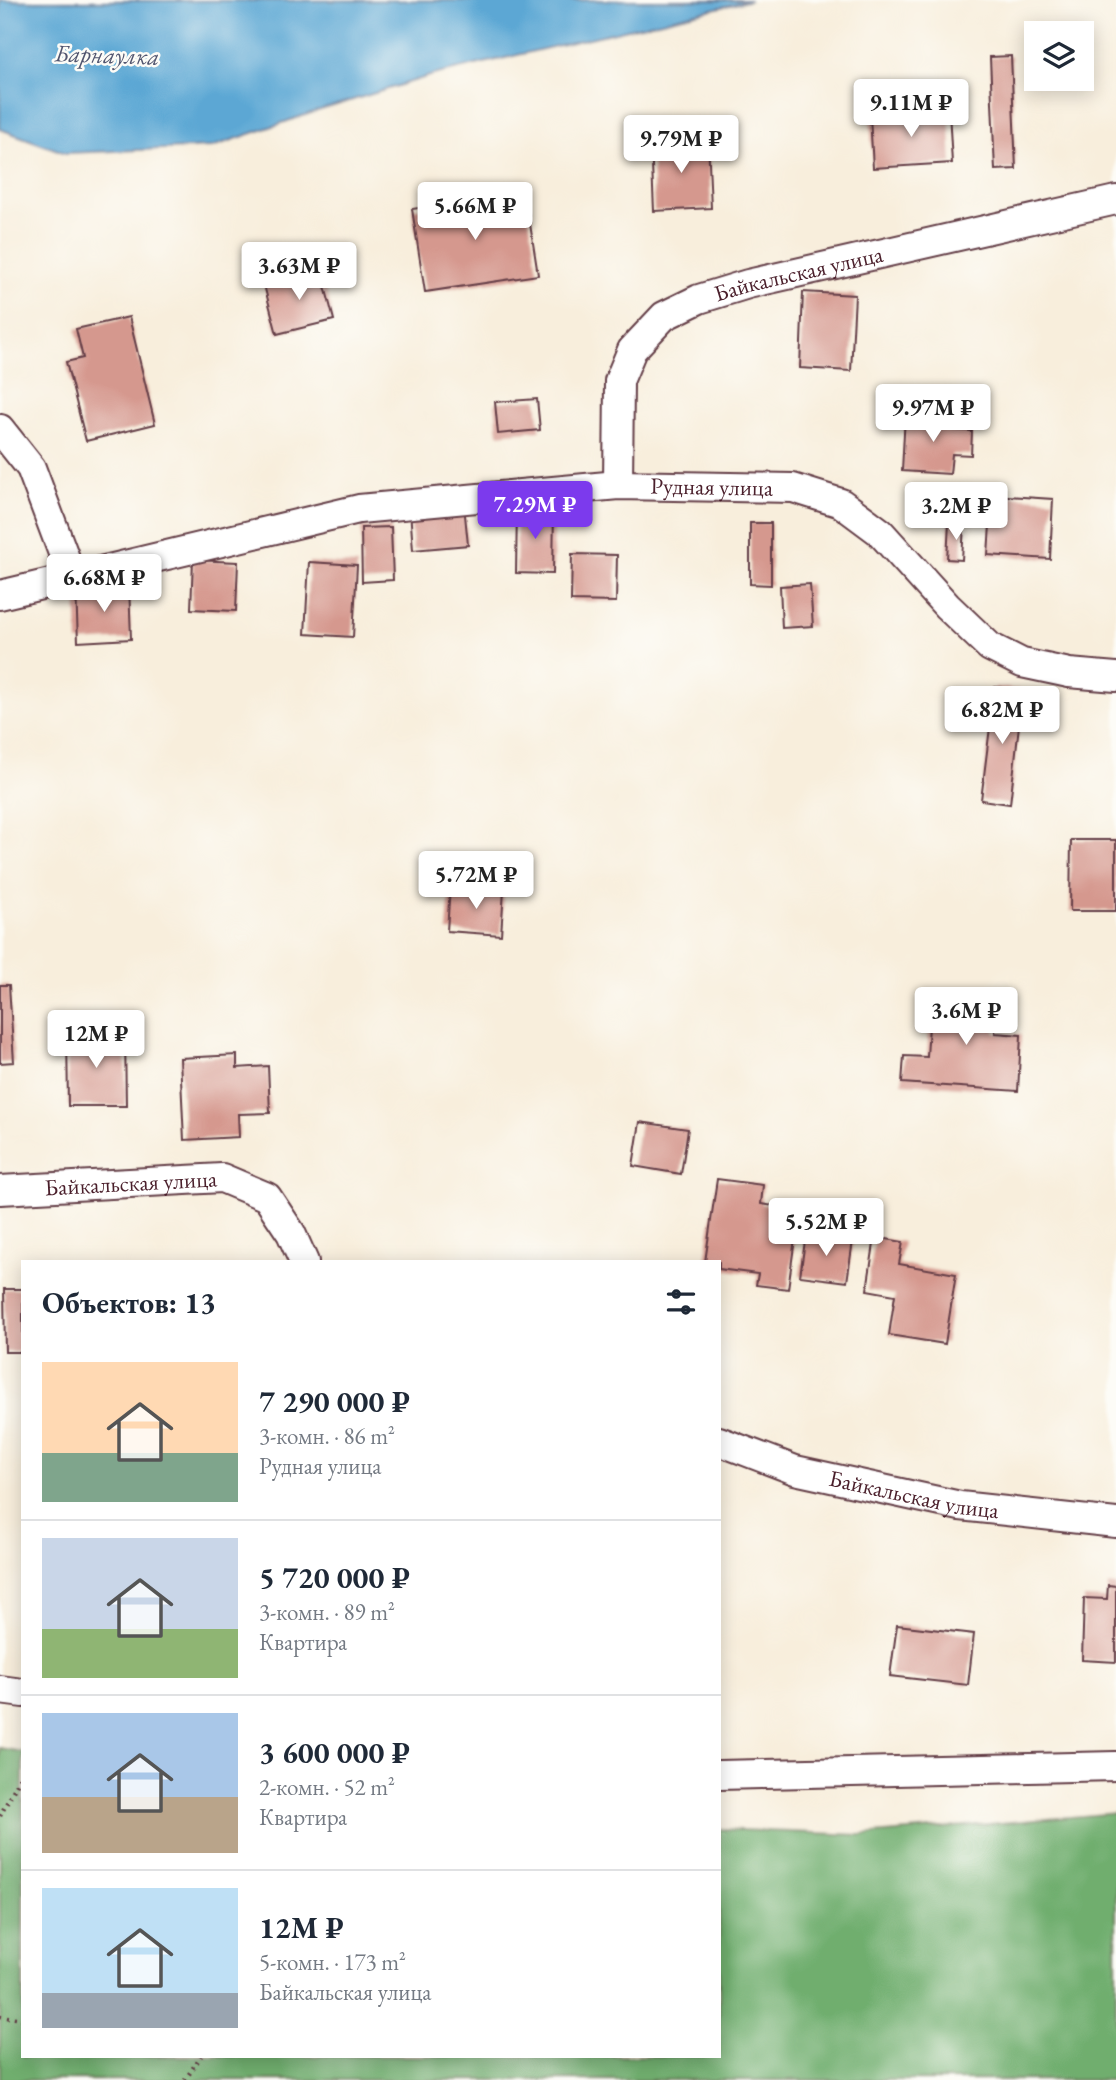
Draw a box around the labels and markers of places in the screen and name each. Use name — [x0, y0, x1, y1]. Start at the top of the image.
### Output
pin: 9.11M ₽ — [846, 80, 976, 139]
pin: 9.79M ₽ — [616, 116, 746, 175]
pin: 5.66M ₽ — [410, 182, 540, 242]
pin: 3.63M ₽ — [234, 243, 364, 302]
pin: 9.97M ₽ — [868, 384, 998, 444]
pin: 7.29M ₽ — [470, 482, 600, 541]
pin: 3.2M ₽ — [899, 482, 1013, 542]
pin: 6.68M ₽ — [39, 554, 169, 614]
pin: 6.82M ₽ — [937, 686, 1067, 746]
pin: 5.72M ₽ — [411, 852, 541, 911]
pin: 3.6M ₽ — [909, 988, 1023, 1047]
pin: 12M ₽ — [47, 1010, 145, 1070]
pin: 5.52M ₽ — [761, 1198, 891, 1258]

